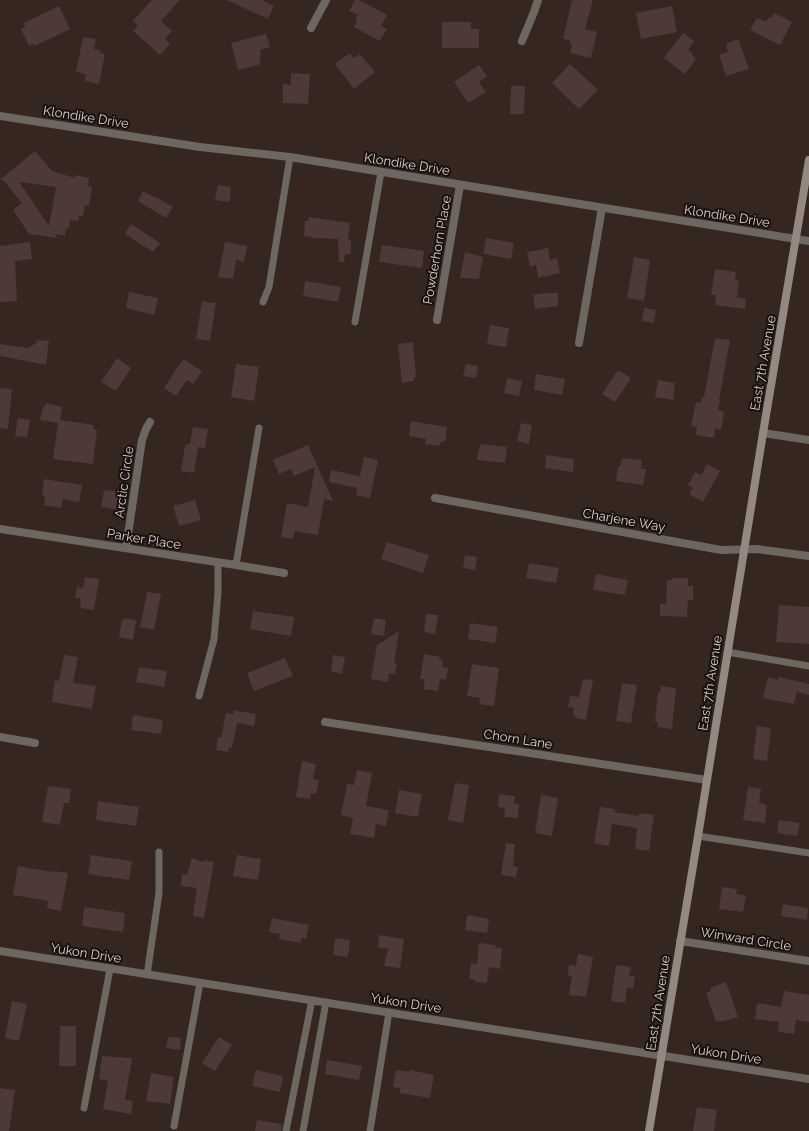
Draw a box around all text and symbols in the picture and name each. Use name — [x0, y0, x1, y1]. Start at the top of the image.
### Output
street label: Klondike Drive — [42, 103, 130, 131]
street label: Klondike Drive — [363, 150, 451, 178]
street label: Powderhorn Place — [420, 194, 454, 306]
street label: Klondike Drive — [683, 202, 771, 230]
street label: East 7th Avenue — [747, 314, 779, 412]
street label: Arctic Circle — [112, 445, 137, 519]
street label: Charjene Way — [582, 505, 666, 535]
street label: Parker Place — [106, 526, 182, 552]
street label: East 7th Avenue — [695, 634, 725, 732]
street label: Chorn Lane — [482, 726, 554, 752]
street label: Winward Circle — [700, 924, 793, 954]
street label: Yukon Drive — [49, 940, 123, 966]
street label: East 7th Avenue — [643, 954, 673, 1052]
street label: Yukon Drive — [369, 990, 443, 1016]
street label: Yukon Drive — [689, 1041, 763, 1067]

